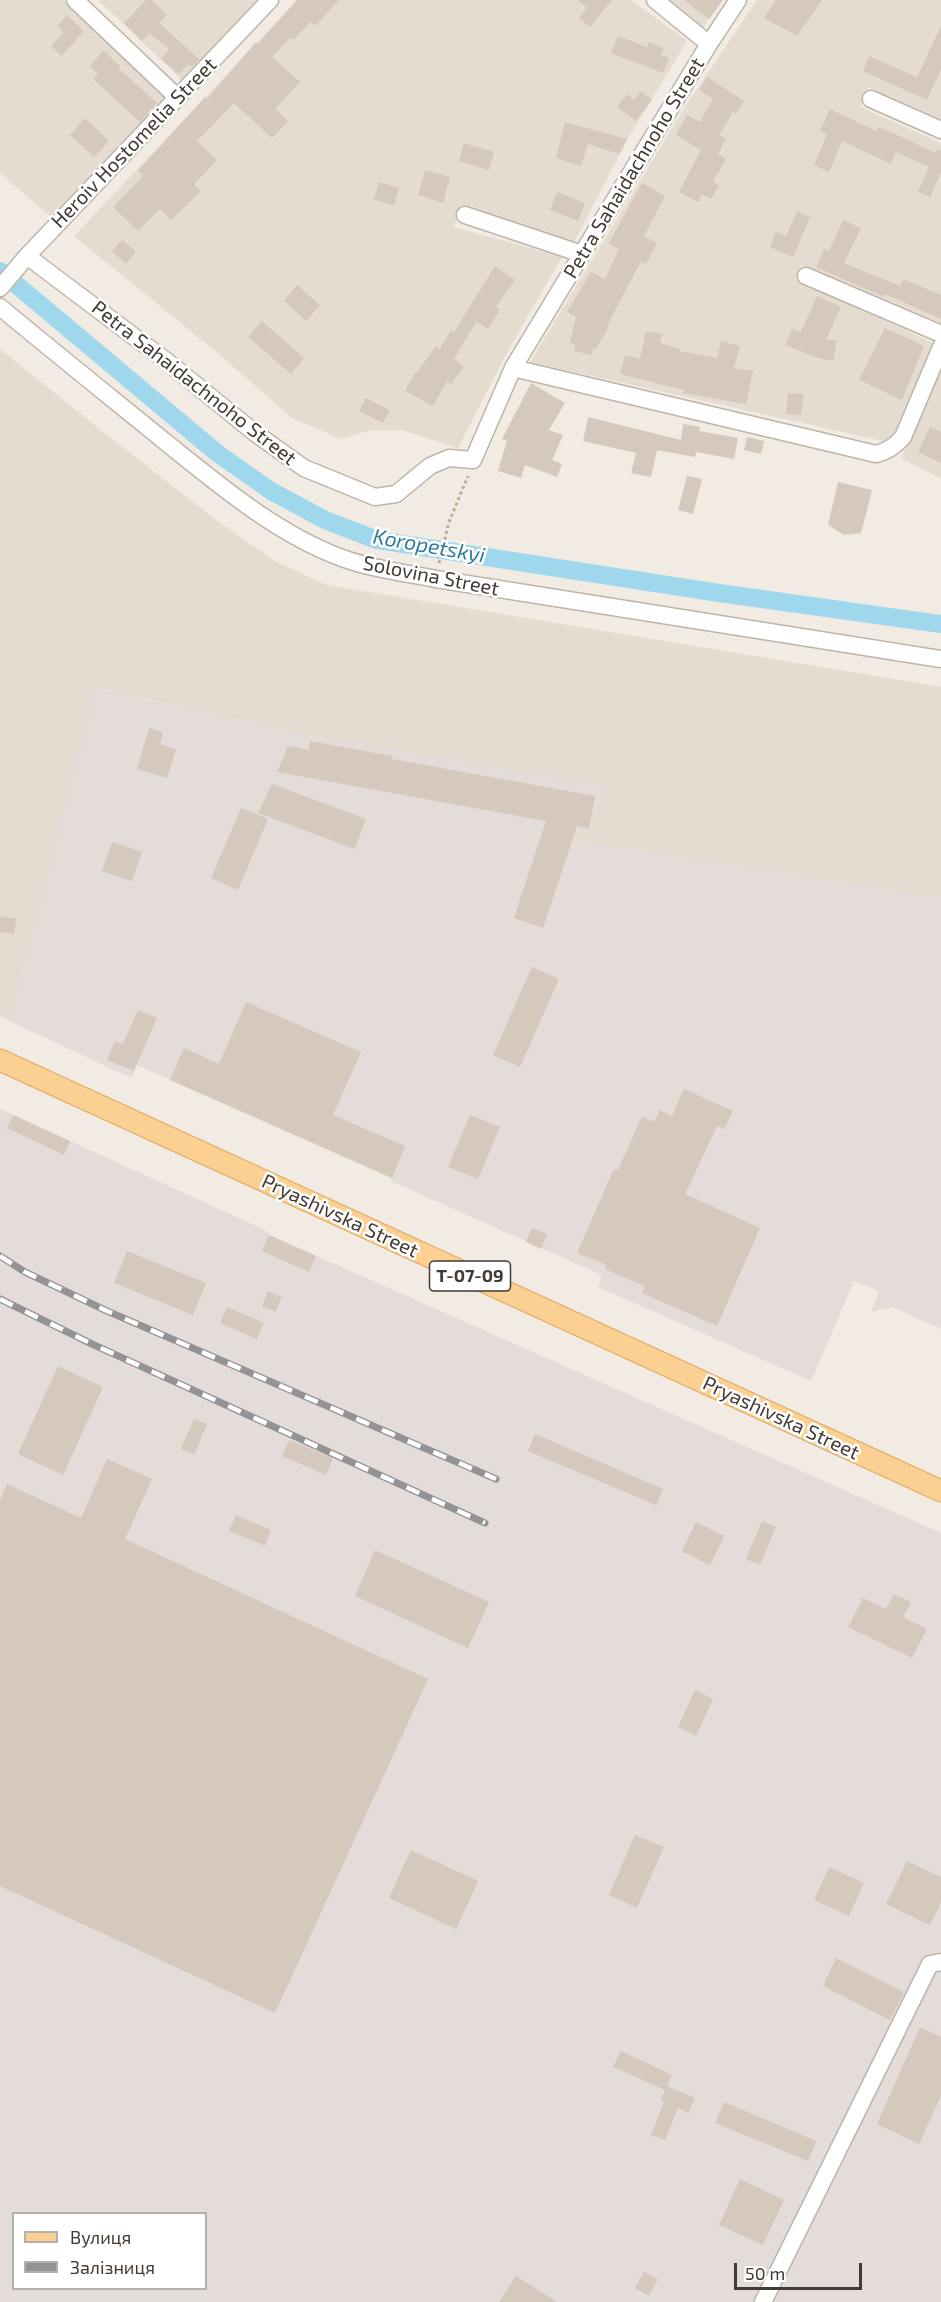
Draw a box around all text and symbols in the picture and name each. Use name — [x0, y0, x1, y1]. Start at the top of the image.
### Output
street label: Heroiv Hostomelia Street — [46, 53, 222, 233]
street label: Petra Sahaidachnoho Street — [559, 53, 709, 283]
street label: Petra Sahaidachnoho Street — [87, 296, 301, 470]
water label: Koropetskyi — [371, 524, 487, 568]
street label: Solovina Street — [361, 551, 501, 601]
street label: Pryashivska Street — [258, 1169, 422, 1263]
road number: Т-07-09 — [430, 1261, 510, 1291]
street label: Pryashivska Street — [699, 1371, 863, 1465]
legend — [12, 2212, 207, 2290]
text: Вулиця — [70, 2226, 131, 2248]
scale bar — [737, 2251, 864, 2289]
text: Залізниця — [70, 2256, 155, 2278]
text: 50 m — [745, 2262, 785, 2284]

